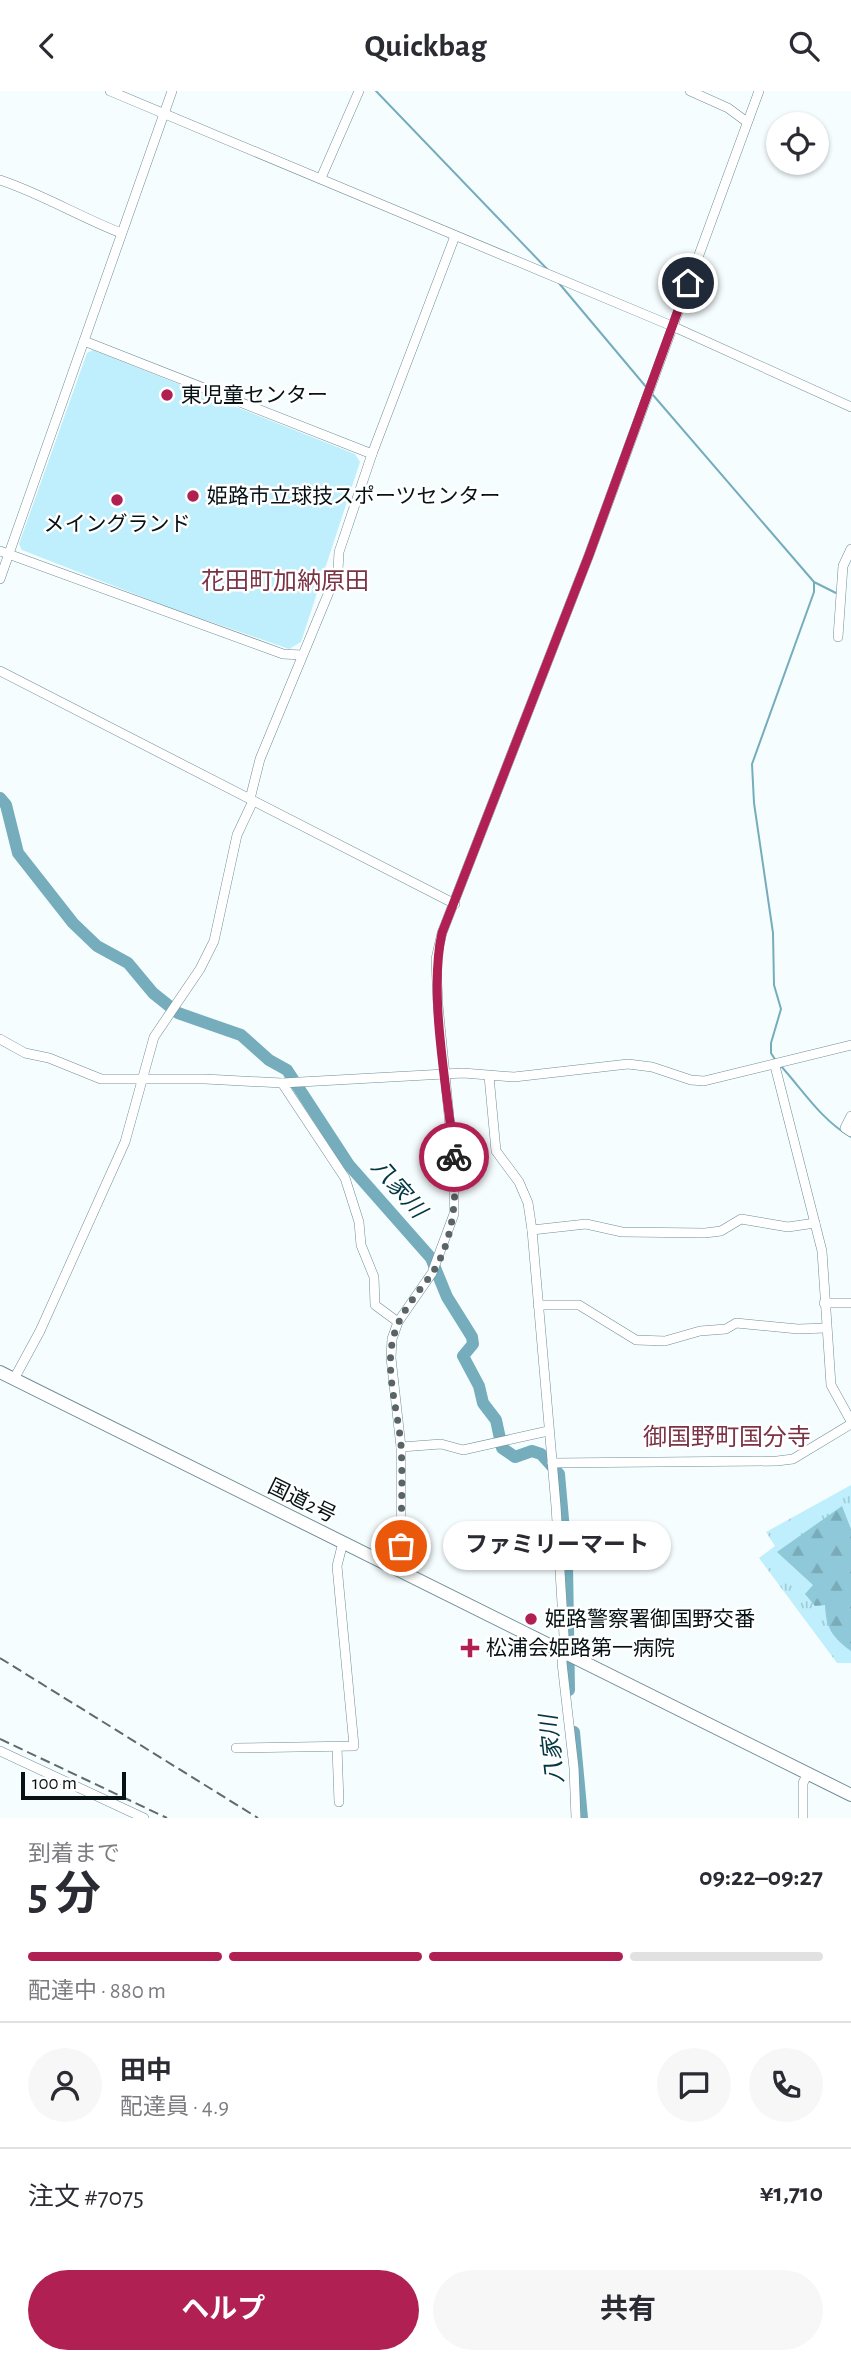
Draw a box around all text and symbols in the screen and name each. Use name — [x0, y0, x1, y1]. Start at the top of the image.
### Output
icon: back — [28, 27, 66, 65]
icon: search — [785, 27, 823, 65]
text: Quickbag — [365, 30, 486, 62]
map controls — [766, 112, 829, 175]
button: locate — [766, 112, 829, 175]
pin — [658, 253, 718, 313]
icon: home — [669, 264, 707, 302]
place label: 東児童センター — [181, 384, 328, 406]
marker: 東児童センター — [159, 387, 175, 403]
place label: 姫路市立球技スポーツセンター — [207, 485, 501, 507]
marker: 姫路市立球技スポーツセンター — [185, 488, 201, 504]
marker: メイングランド — [109, 492, 125, 508]
place label: メイングランド — [44, 513, 191, 535]
district label: 花田町加納原田 — [201, 568, 369, 594]
courier — [419, 1122, 489, 1192]
icon: bike — [435, 1138, 473, 1176]
water label: 八家川 — [367, 1154, 433, 1225]
district label: 御国野町国分寺 — [643, 1424, 811, 1450]
street label: 国道2号 — [265, 1475, 340, 1526]
pin — [371, 1516, 431, 1576]
callout: ファミリーマート — [443, 1521, 670, 1571]
icon: bag — [382, 1527, 420, 1565]
text: ファミリーマート — [465, 1534, 649, 1557]
place label: 姫路警察署御国野交番 — [545, 1608, 755, 1630]
marker: 姫路警察署御国野交番 — [523, 1611, 539, 1627]
place label: 松浦会姫路第一病院 — [486, 1637, 675, 1659]
marker: 松浦会姫路第一病院 — [460, 1638, 480, 1658]
water label: 八家川 — [536, 1711, 568, 1785]
scale bar — [21, 1769, 126, 1801]
text: 100 m — [32, 1774, 77, 1793]
text: 到着まで — [28, 1843, 120, 1866]
text: 09:22–09:27 — [699, 1864, 823, 1890]
text: 5 分 — [28, 1872, 101, 1918]
text: 配達中 · 880 m — [28, 1980, 166, 2003]
button: person — [28, 2048, 102, 2122]
button: chat — [657, 2048, 731, 2122]
button: phone — [749, 2048, 823, 2122]
text: 田中 — [120, 2058, 172, 2084]
text: 配達員 · 4.9 — [120, 2096, 229, 2119]
text: ¥1,710 — [760, 2180, 823, 2206]
text: 注文 #7075 — [28, 2184, 144, 2210]
button: ヘルプ — [28, 2270, 419, 2350]
button: 共有 — [433, 2270, 823, 2350]

